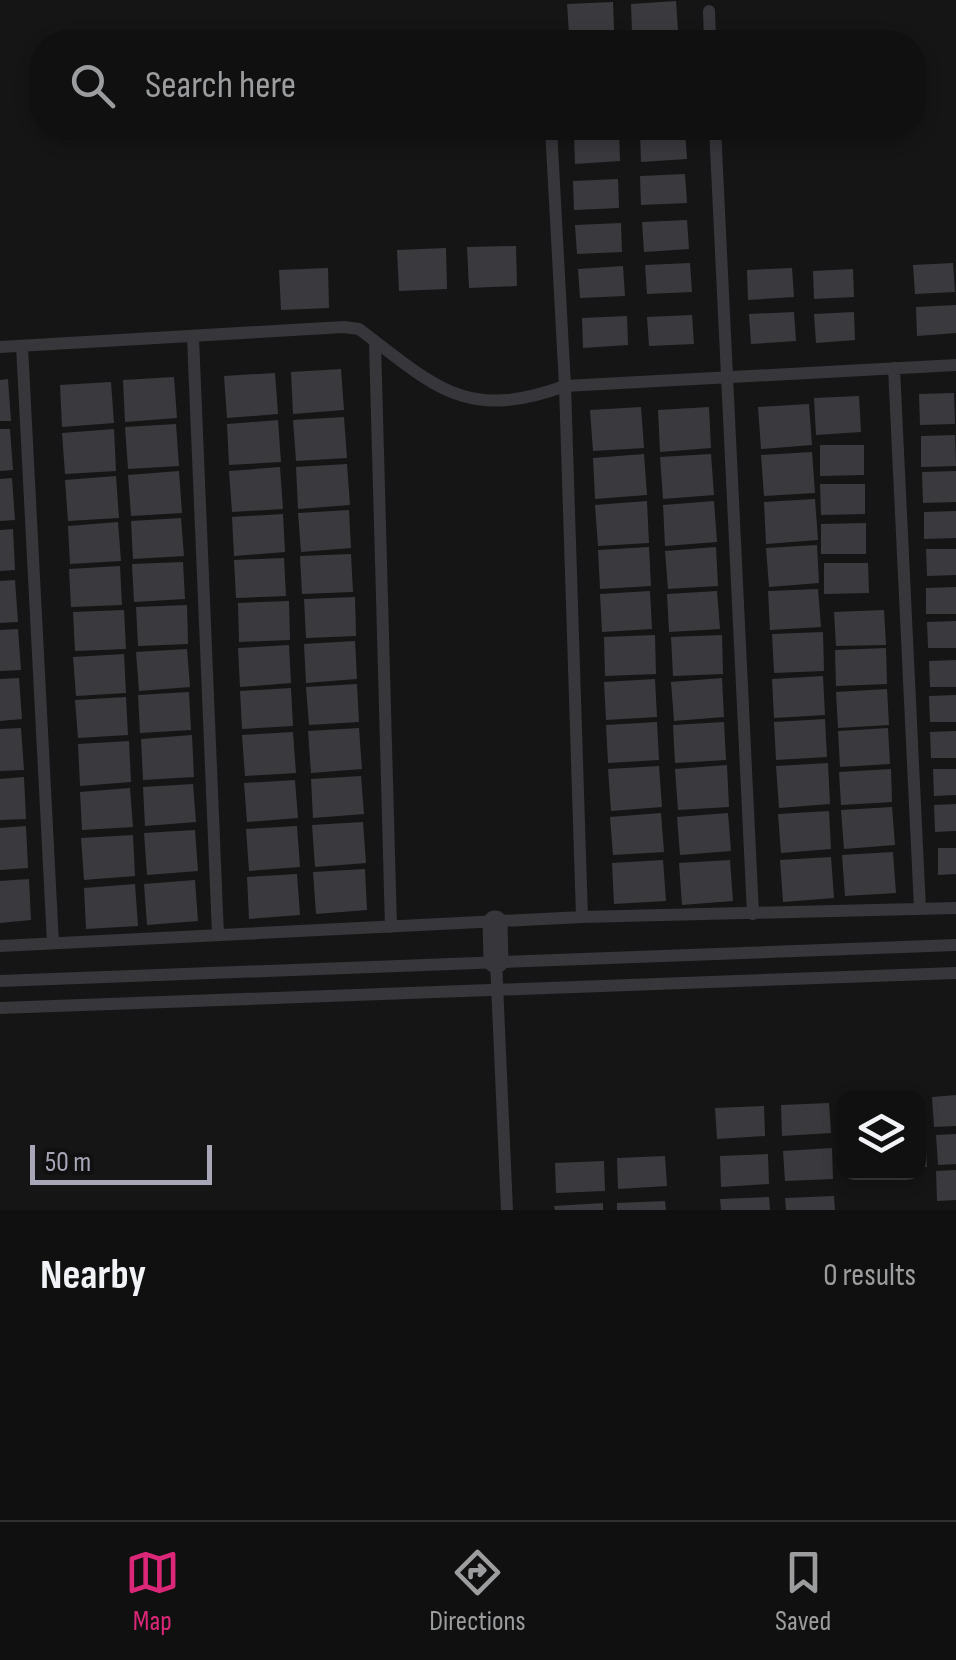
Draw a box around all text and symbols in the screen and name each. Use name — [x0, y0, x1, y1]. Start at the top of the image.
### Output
search box — [30, 30, 926, 140]
icon: search — [65, 58, 120, 113]
text: Search here — [145, 63, 296, 108]
map controls — [836, 1090, 926, 1180]
button: layers — [836, 1090, 926, 1180]
scale bar — [30, 1140, 212, 1184]
text: 50 m — [45, 1146, 91, 1179]
text: Nearby — [40, 1250, 146, 1301]
text: 0 results — [823, 1256, 916, 1295]
tab: Map — [125, 1545, 180, 1638]
tab: Directions — [429, 1545, 526, 1638]
tab: Saved — [775, 1545, 831, 1638]

